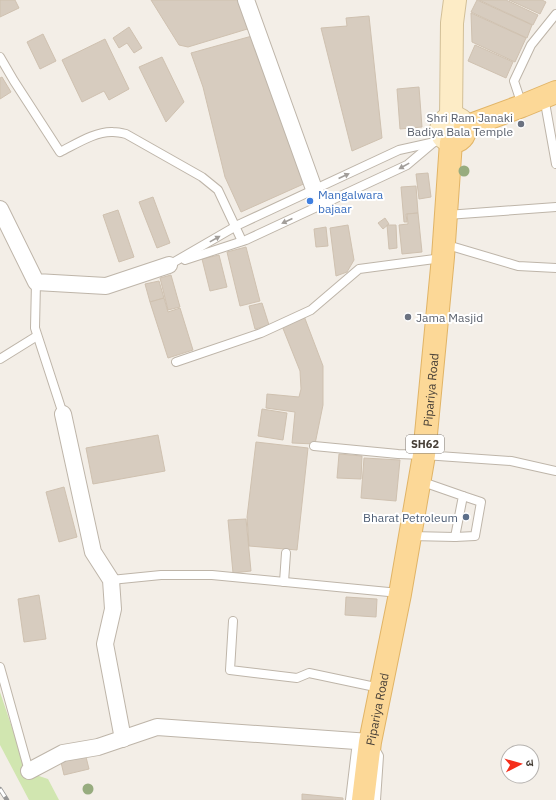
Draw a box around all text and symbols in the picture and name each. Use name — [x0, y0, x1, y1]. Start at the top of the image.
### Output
place label: Shri Ram Janaki Badiya Bala Temple — [407, 110, 513, 139]
marker: Shri Ram Janaki Badiya Bala Temple — [516, 119, 526, 129]
one-way arrow — [398, 162, 410, 169]
one-way arrow — [338, 173, 350, 179]
place label: Mangalwara bajaar — [318, 187, 384, 216]
marker: Mangalwara bajaar — [305, 196, 315, 206]
one-way arrow — [281, 218, 292, 224]
one-way arrow — [209, 235, 221, 242]
place label: Jama Masjid — [416, 310, 483, 325]
marker: Jama Masjid — [403, 312, 413, 322]
street label: Pipariya Road — [419, 352, 441, 427]
road number: SH62 — [406, 435, 444, 453]
place label: Bharat Petroleum — [363, 510, 458, 525]
marker: Bharat Petroleum — [461, 512, 471, 522]
street label: Pipariya Road — [362, 671, 391, 747]
north arrow — [500, 744, 540, 784]
text: उ — [523, 759, 537, 767]

